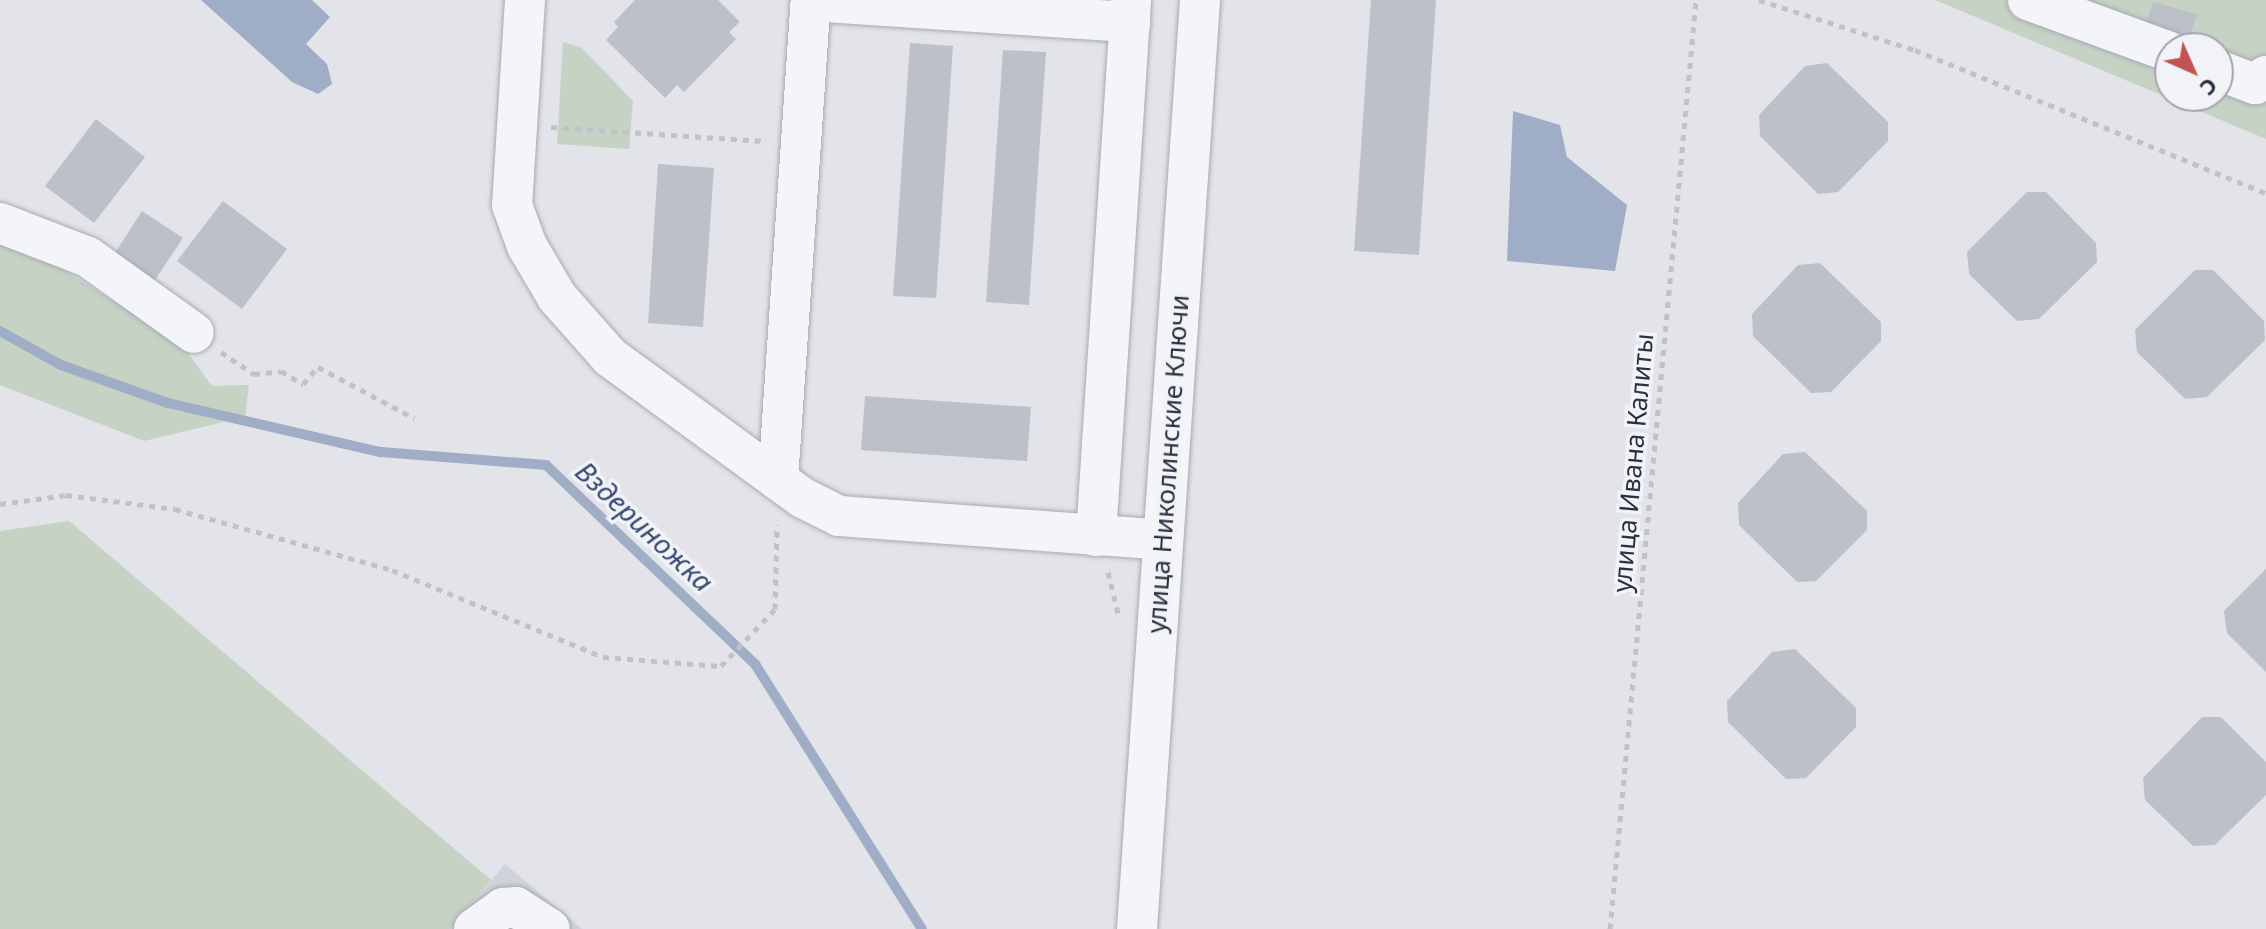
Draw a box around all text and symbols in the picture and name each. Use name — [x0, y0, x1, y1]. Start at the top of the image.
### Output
north arrow — [2154, 32, 2234, 112]
text: С — [2194, 72, 2225, 103]
street label: улица Николинские Ключи — [1141, 294, 1195, 634]
street label: улица Ивана Калиты — [1606, 332, 1660, 594]
water label: Вздериножка — [569, 454, 721, 598]

